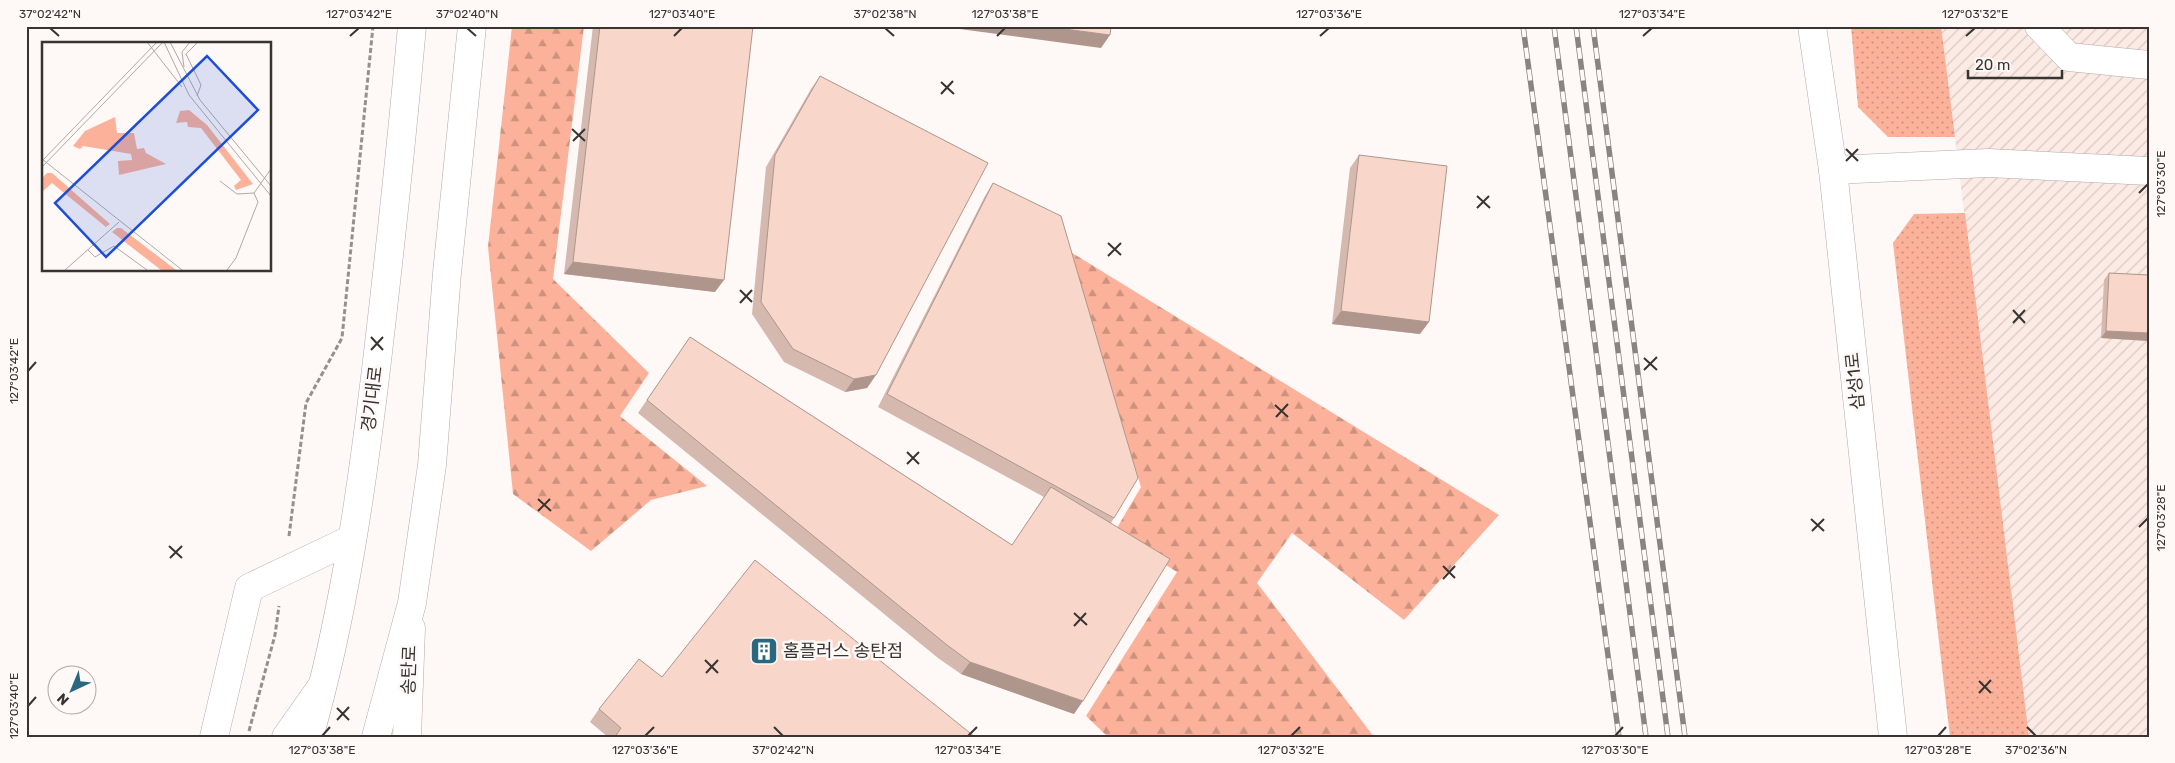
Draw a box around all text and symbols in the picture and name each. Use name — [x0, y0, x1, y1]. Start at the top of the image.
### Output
text: 37°02'42"N — [19, 7, 81, 21]
text: 127°03'42"E — [326, 7, 392, 21]
text: 37°02'40"N — [436, 7, 498, 21]
text: 127°03'40"E — [649, 7, 715, 21]
text: 37°02'38"N — [854, 7, 916, 21]
text: 127°03'38"E — [971, 7, 1039, 21]
text: 127°03'36"E — [1296, 7, 1362, 21]
text: 127°03'34"E — [1619, 7, 1685, 21]
text: 127°03'32"E — [1942, 7, 2008, 21]
inset map — [42, 42, 271, 271]
scale bar — [1968, 48, 2061, 80]
text: 20 m — [1975, 56, 2010, 74]
text: 127°03'30"E — [2154, 150, 2168, 218]
text: 127°03'42"E — [7, 338, 21, 404]
street label: 삼성1로 — [1841, 351, 1869, 411]
street label: 경기대로 — [357, 365, 387, 433]
text: 127°03'28"E — [2154, 485, 2168, 551]
building icon: 홈플러스 송탄점 — [749, 636, 779, 666]
place label: 홈플러스 송탄점 — [783, 640, 903, 662]
street label: 송탄로 — [397, 645, 421, 695]
north arrow — [48, 666, 98, 716]
text: 127°03'40"E — [7, 673, 21, 739]
text: N — [54, 689, 73, 709]
text: 127°03'38"E — [288, 743, 356, 757]
text: 127°03'36"E — [612, 743, 678, 757]
text: 37°02'42"N — [752, 743, 814, 757]
text: 127°03'34"E — [935, 743, 1001, 757]
text: 127°03'32"E — [1258, 743, 1324, 757]
text: 127°03'30"E — [1581, 743, 1649, 757]
text: 127°03'28"E — [1905, 743, 1971, 757]
text: 37°02'36"N — [2005, 743, 2067, 757]

